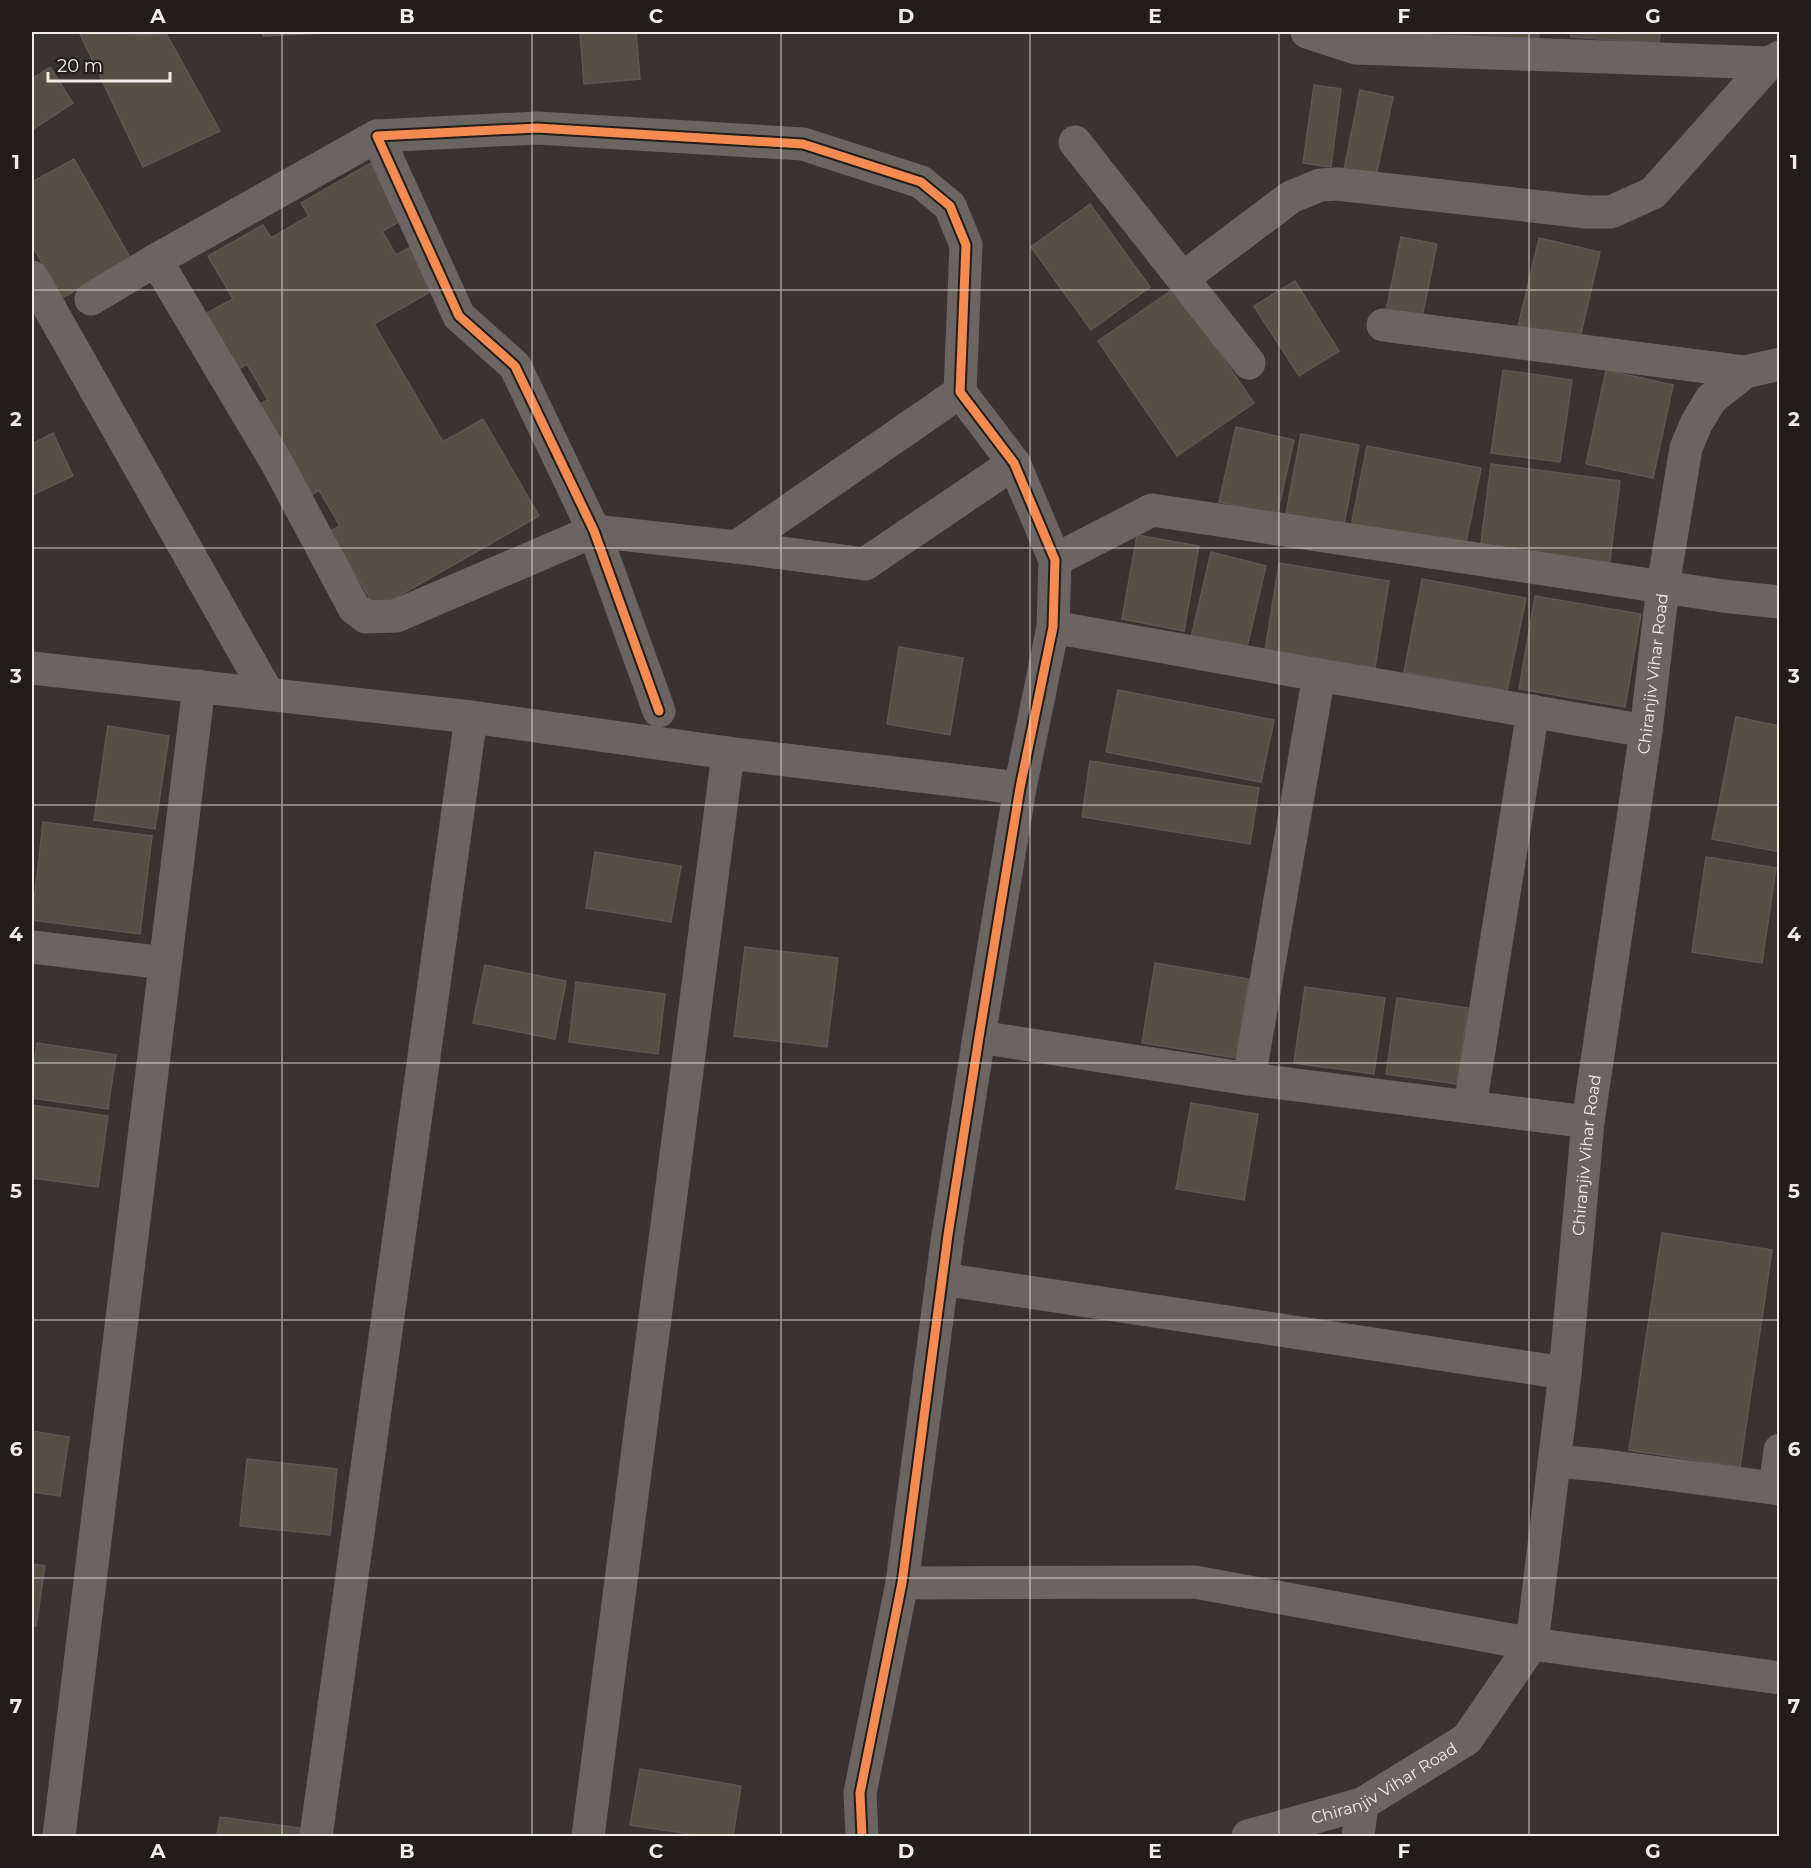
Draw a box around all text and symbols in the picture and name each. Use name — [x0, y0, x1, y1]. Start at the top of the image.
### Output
text: A — [149, 4, 166, 28]
text: B — [399, 4, 415, 28]
text: C — [649, 4, 664, 28]
text: D — [898, 4, 914, 28]
text: E — [1148, 4, 1162, 28]
text: F — [1398, 4, 1411, 28]
text: G — [1645, 4, 1661, 28]
scale bar — [48, 45, 170, 83]
text: 20 m — [57, 55, 103, 77]
text: 1 — [12, 150, 20, 174]
text: 1 — [1790, 150, 1798, 174]
text: 2 — [10, 407, 22, 431]
text: 2 — [1788, 407, 1800, 431]
street label: Chiranjiv Vihar Road — [1634, 592, 1672, 756]
text: 3 — [9, 664, 22, 688]
text: 3 — [1787, 664, 1800, 688]
text: 4 — [9, 922, 23, 946]
text: 4 — [1787, 922, 1801, 946]
street label: Chiranjiv Vihar Road — [1569, 1073, 1605, 1237]
text: 5 — [10, 1179, 22, 1203]
text: 5 — [1788, 1179, 1800, 1203]
text: 6 — [10, 1437, 23, 1461]
text: 6 — [1788, 1437, 1801, 1461]
text: 7 — [10, 1694, 22, 1718]
text: 7 — [1788, 1694, 1800, 1718]
street label: Chiranjiv Vihar Road — [1309, 1739, 1461, 1828]
text: A — [149, 1839, 166, 1863]
text: B — [399, 1839, 415, 1863]
text: C — [649, 1839, 664, 1863]
text: D — [898, 1839, 914, 1863]
text: E — [1148, 1839, 1162, 1863]
text: F — [1398, 1839, 1411, 1863]
text: G — [1645, 1839, 1661, 1863]

